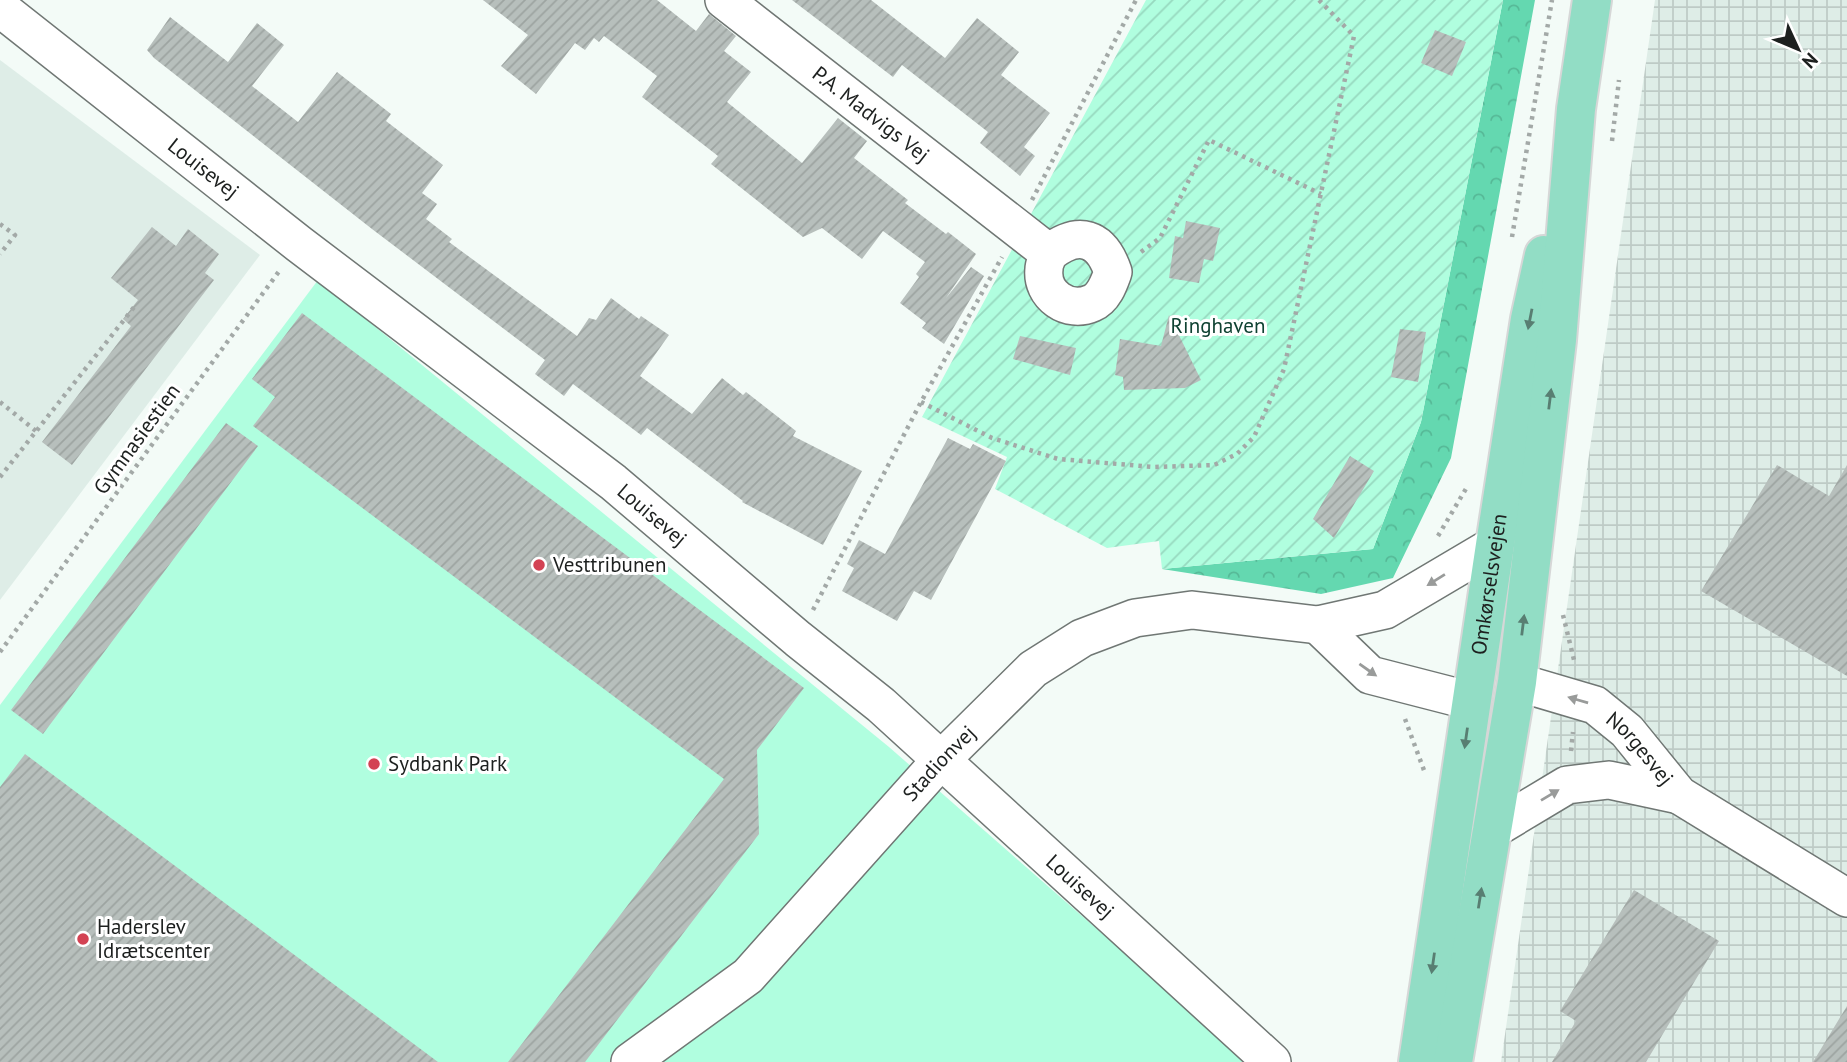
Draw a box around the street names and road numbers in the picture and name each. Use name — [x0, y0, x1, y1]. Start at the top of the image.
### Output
street label: P.A. Madvigs Vej — [807, 60, 935, 168]
street label: Louisevej — [163, 132, 245, 204]
street label: Gymnasiestien — [87, 378, 186, 499]
street label: Louisevej — [612, 477, 693, 552]
street label: Omkørselsvejen — [1465, 512, 1513, 657]
street label: Norgesvej — [1601, 705, 1680, 791]
street label: Stadionvej — [897, 719, 981, 807]
street label: Louisevej — [1040, 848, 1120, 924]

